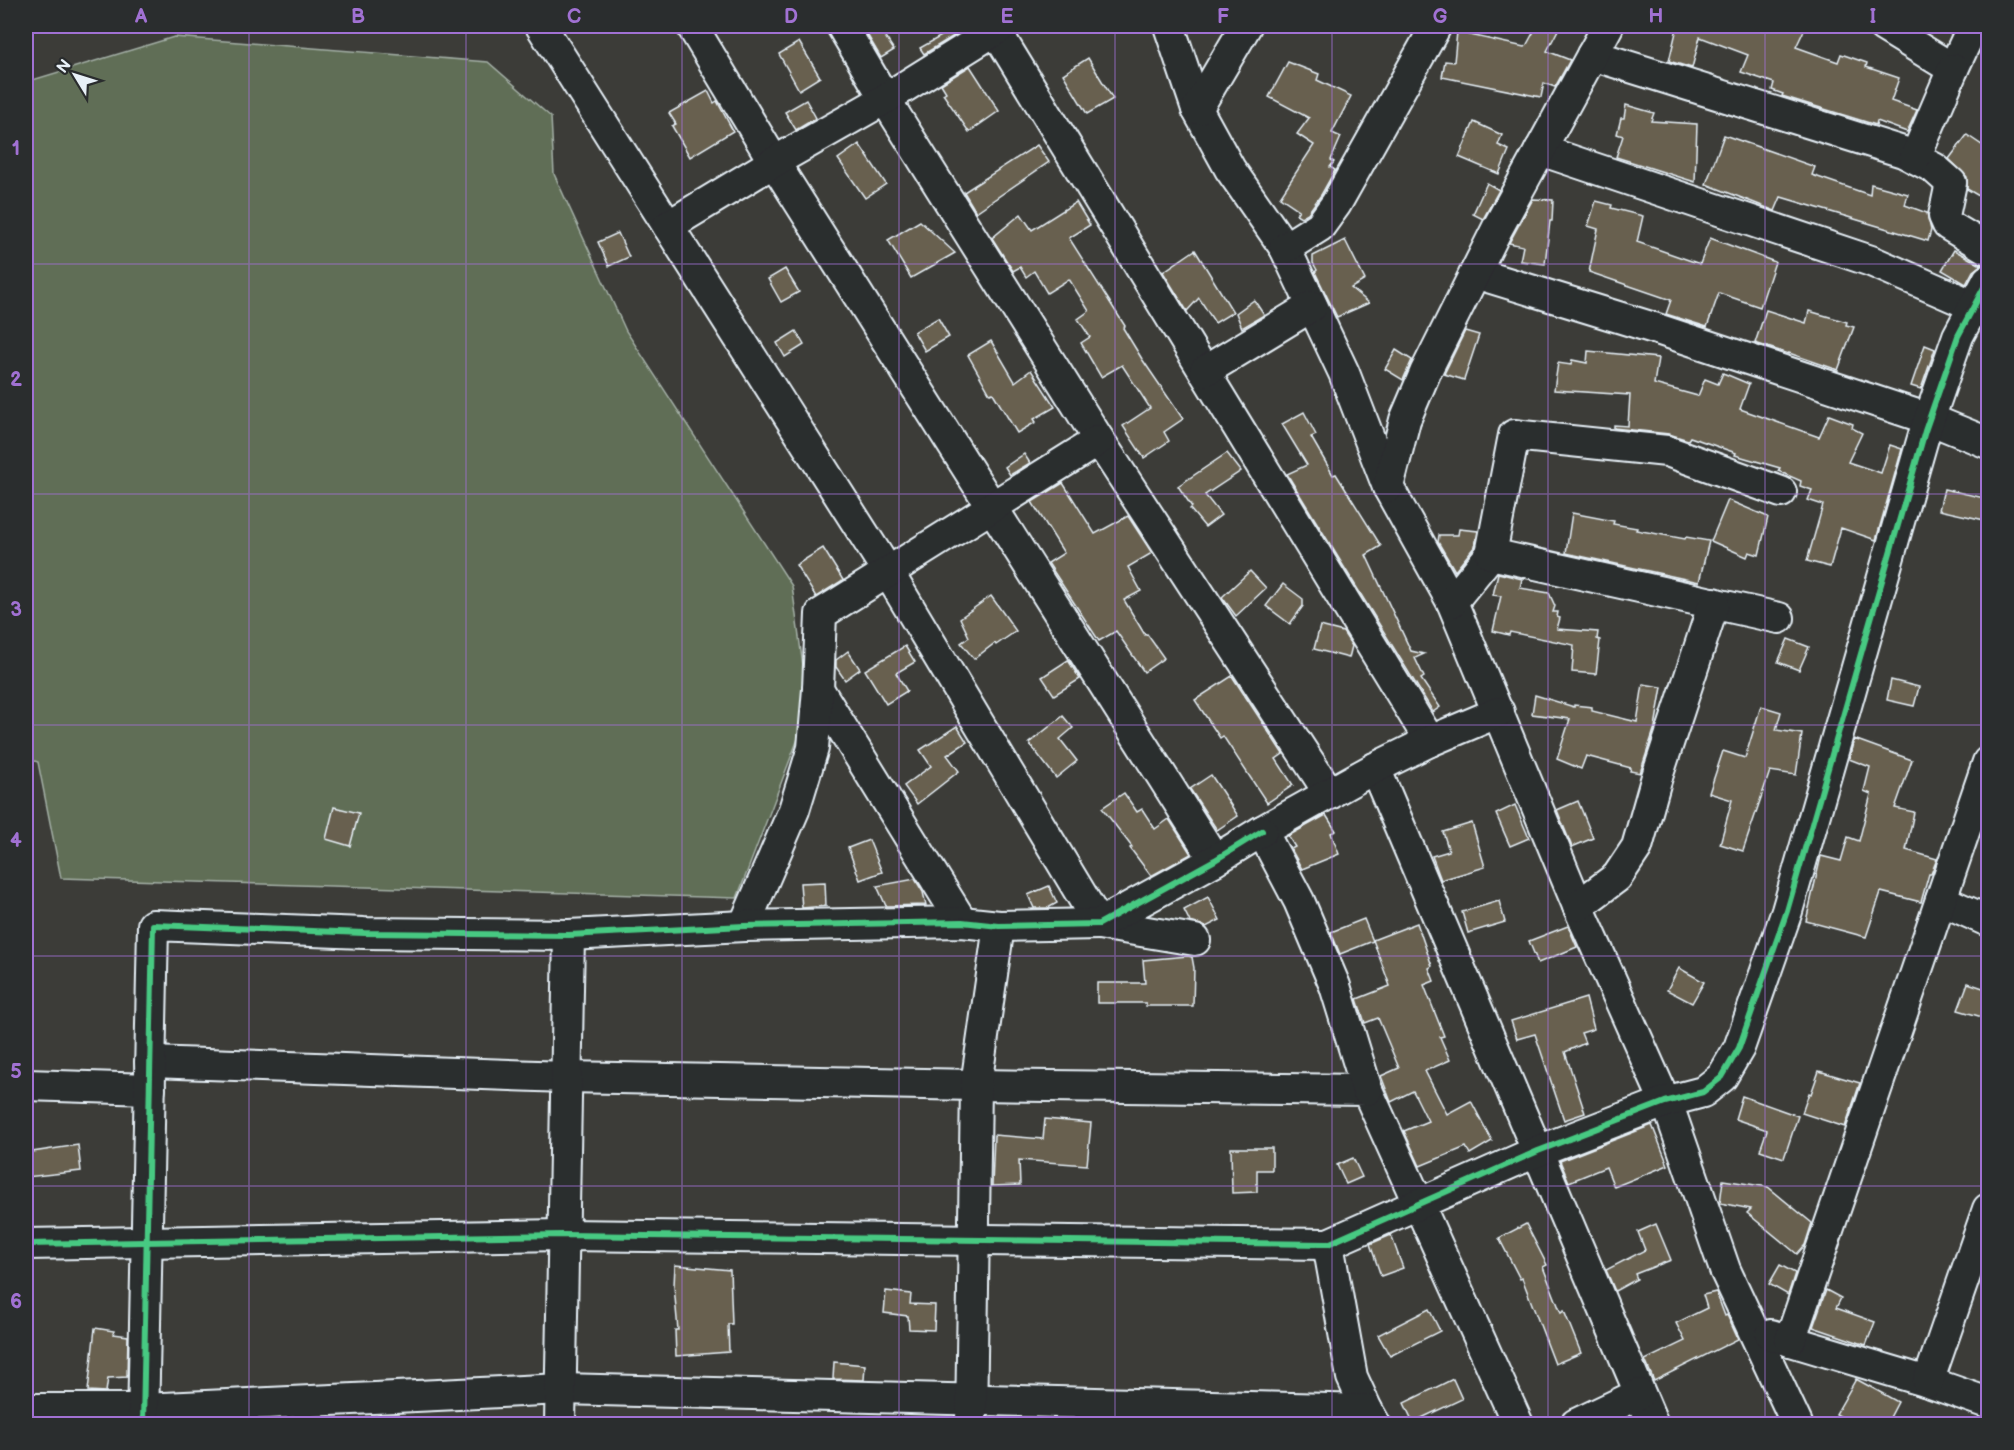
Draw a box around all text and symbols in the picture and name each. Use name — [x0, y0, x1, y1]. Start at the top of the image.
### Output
text: A — [134, 5, 148, 29]
text: B — [351, 5, 365, 29]
text: C — [567, 5, 581, 29]
text: D — [784, 5, 798, 29]
text: E — [1001, 5, 1014, 29]
text: F — [1217, 5, 1229, 29]
text: G — [1433, 5, 1448, 29]
text: H — [1649, 5, 1663, 29]
text: I — [1870, 5, 1876, 29]
north arrow — [45, 45, 105, 105]
text: N — [53, 56, 76, 77]
text: 1 — [12, 137, 20, 161]
text: 2 — [10, 368, 22, 392]
text: 3 — [10, 598, 22, 622]
text: 4 — [10, 829, 22, 853]
text: 5 — [10, 1060, 22, 1084]
text: 6 — [10, 1290, 22, 1314]

